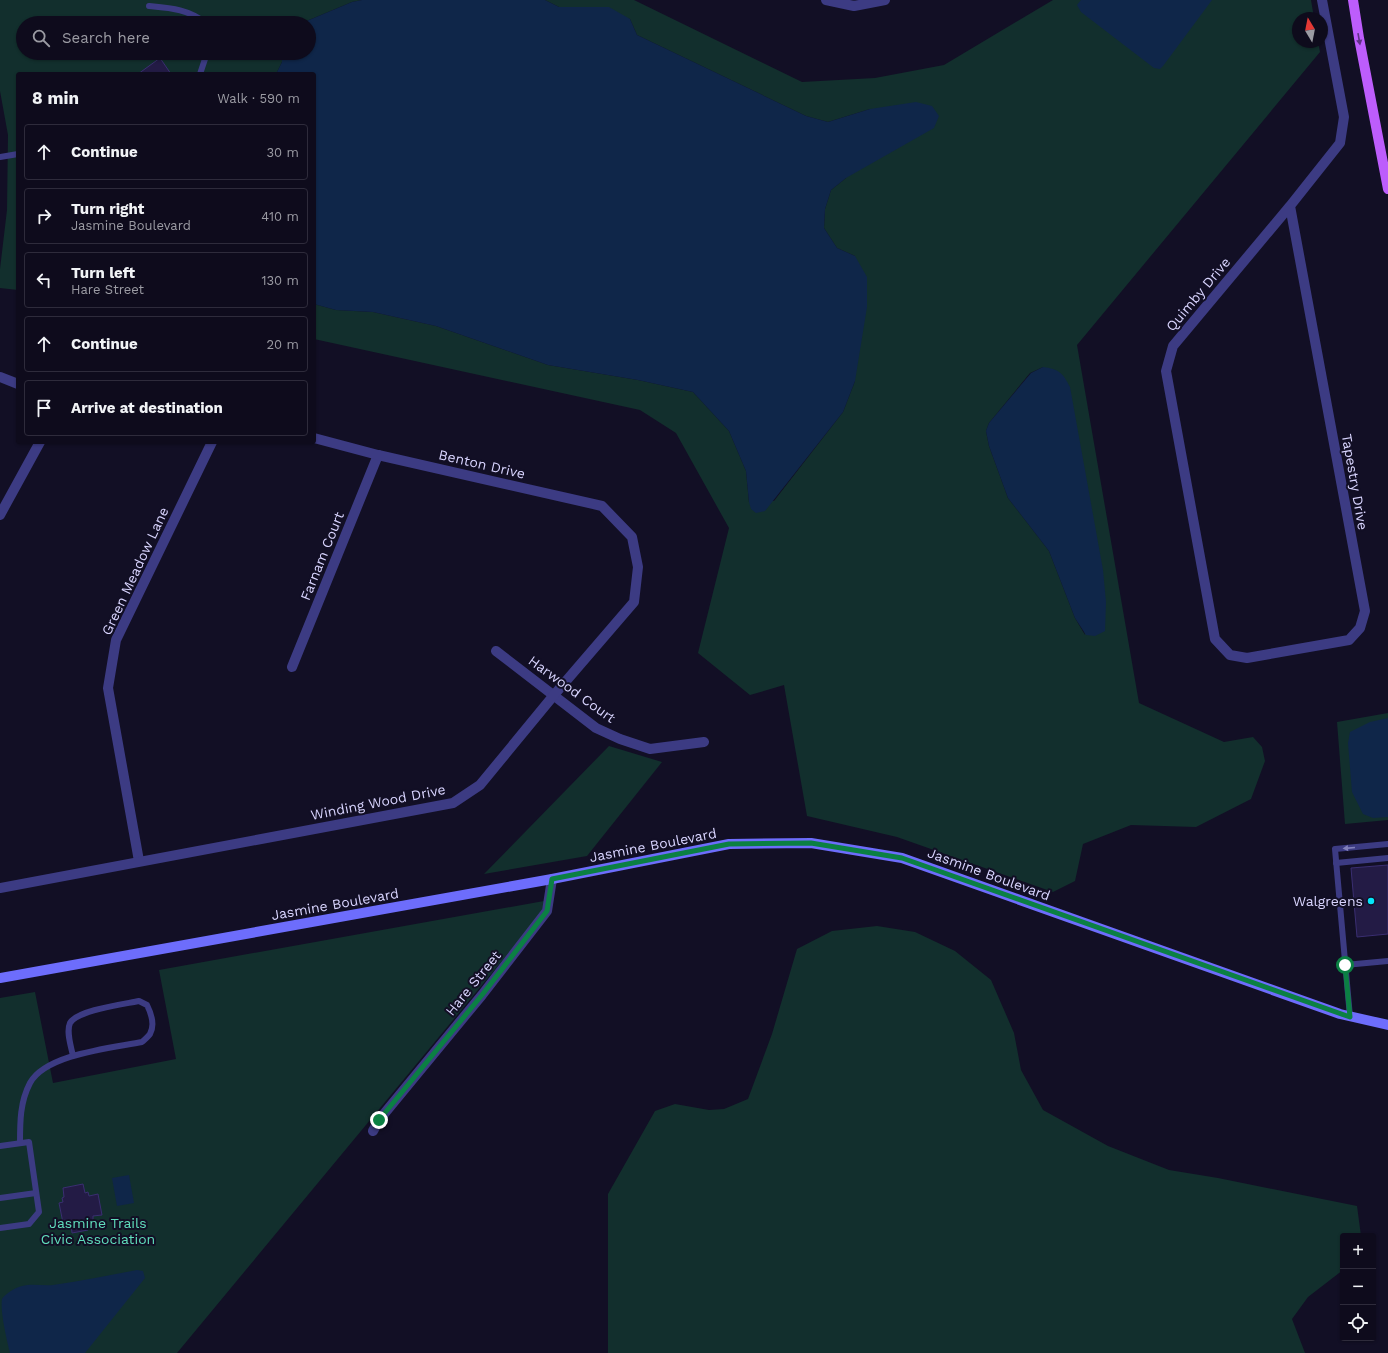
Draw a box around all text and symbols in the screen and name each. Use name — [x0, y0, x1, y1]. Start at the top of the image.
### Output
north arrow — [1292, 12, 1328, 48]
search box — [16, 16, 316, 60]
icon: search — [30, 27, 52, 49]
text: Search here — [62, 29, 150, 47]
one-way arrow — [1356, 32, 1362, 45]
text: 8 min — [32, 88, 79, 108]
text: Walk · 590 m — [217, 91, 300, 106]
icon: ahead — [33, 141, 55, 163]
text: Continue — [71, 143, 138, 161]
text: 30 m — [267, 145, 299, 160]
text: Turn right — [71, 200, 144, 218]
icon: right — [33, 205, 55, 227]
text: 410 m — [261, 209, 299, 224]
text: Jasmine Boulevard — [71, 218, 191, 233]
street label: Quimby Drive — [1163, 254, 1233, 334]
text: Turn left — [71, 264, 135, 282]
icon: left — [33, 269, 55, 291]
text: 130 m — [261, 273, 299, 288]
text: Hare Street — [71, 282, 144, 297]
icon: ahead — [33, 333, 55, 355]
text: Continue — [71, 335, 138, 353]
text: 20 m — [267, 337, 299, 352]
icon: arrive — [33, 397, 55, 419]
text: Arrive at destination — [71, 399, 223, 417]
street label: Tapestry Drive — [1339, 433, 1371, 531]
street label: Benton Drive — [437, 446, 527, 482]
street label: Green Meadow Lane — [98, 505, 172, 637]
street label: Farnam Court — [297, 509, 347, 603]
street label: Harwood Court — [525, 652, 619, 726]
street label: Winding Wood Drive — [309, 781, 447, 823]
street label: Jasmine Boulevard — [588, 825, 718, 865]
street label: Jasmine Boulevard — [926, 844, 1052, 904]
one-way arrow — [1343, 845, 1355, 851]
street label: Jasmine Boulevard — [270, 885, 400, 923]
place label: Walgreens — [1293, 893, 1363, 909]
marker: Walgreens — [1366, 896, 1376, 906]
street label: Hare Street — [442, 947, 504, 1019]
route start — [1336, 956, 1354, 974]
route end — [370, 1111, 388, 1129]
park label: Jasmine Trails Civic Association — [41, 1215, 155, 1247]
map controls — [1340, 1233, 1376, 1341]
button: + — [1340, 1233, 1376, 1269]
button: − — [1340, 1269, 1376, 1305]
button: locate — [1340, 1305, 1376, 1341]

